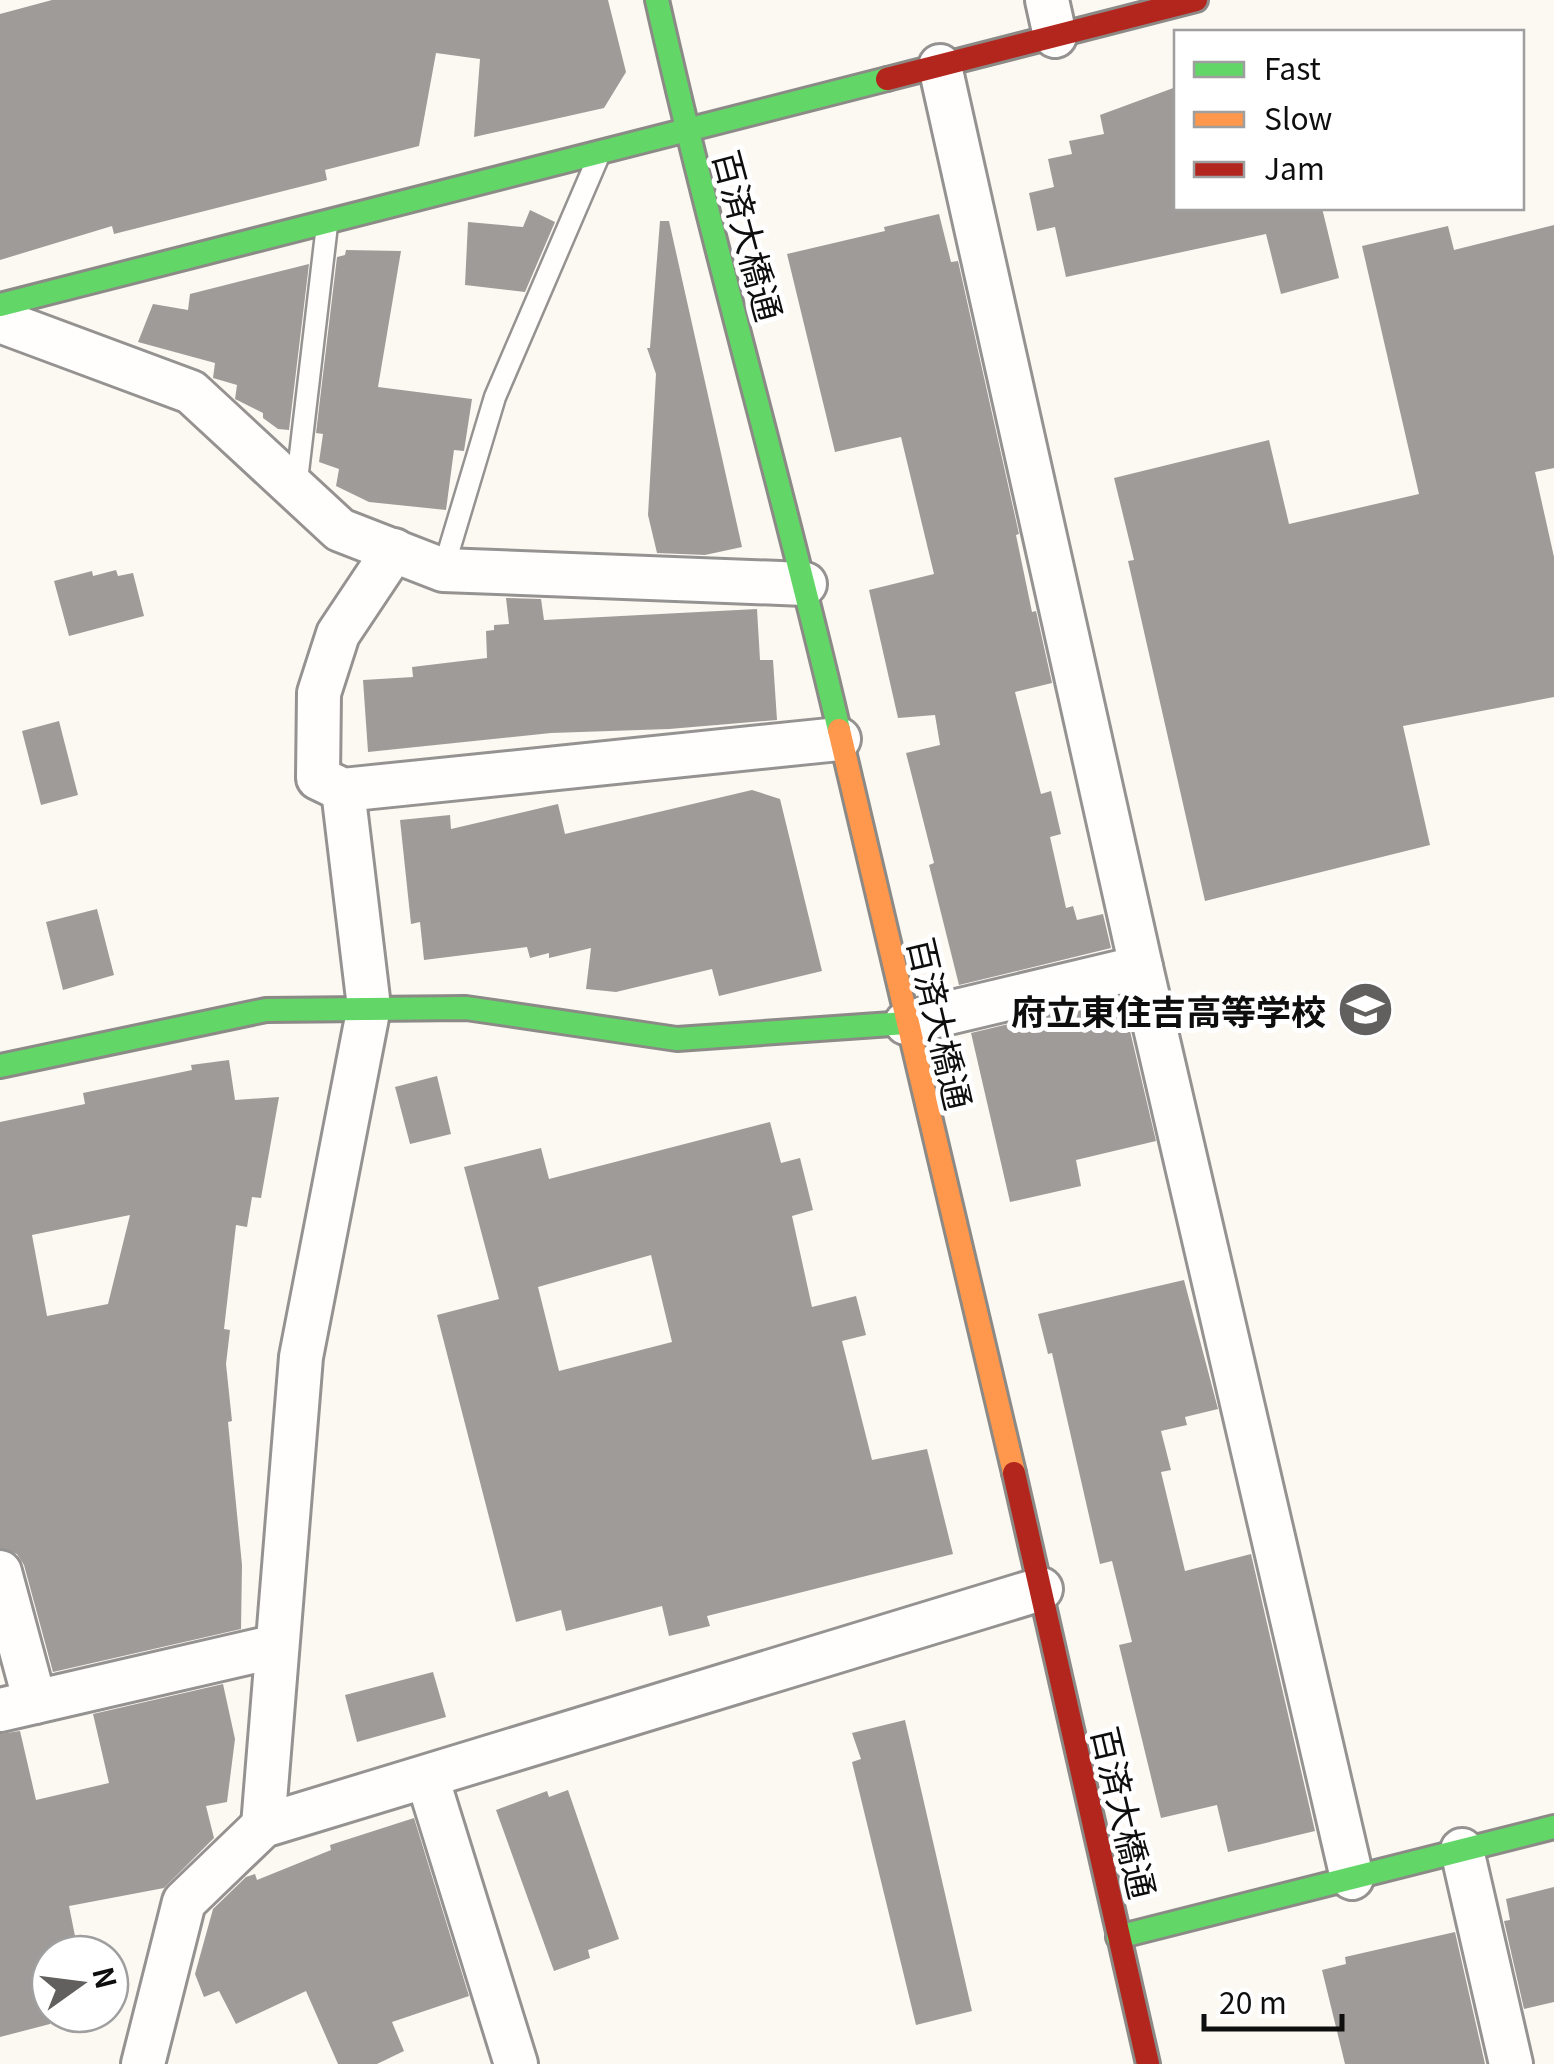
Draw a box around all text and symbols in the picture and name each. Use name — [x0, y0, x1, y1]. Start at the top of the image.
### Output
legend — [1174, 30, 1524, 210]
text: Fast — [1264, 45, 1321, 89]
text: Slow — [1264, 95, 1332, 139]
street label: 百済大橋通 — [703, 144, 797, 326]
text: Jam — [1264, 145, 1325, 189]
street label: 百済大橋通 — [897, 932, 987, 1114]
school or university icon: 府立東住吉高等学校 — [1335, 979, 1395, 1039]
place label: 府立東住吉高等学校 — [1011, 984, 1326, 1035]
street label: 百済大橋通 — [1081, 1721, 1171, 1903]
north arrow — [30, 1934, 130, 2034]
text: N — [84, 1962, 128, 1992]
scale bar — [1204, 1969, 1342, 2031]
text: 20 m — [1219, 1979, 1287, 2023]

